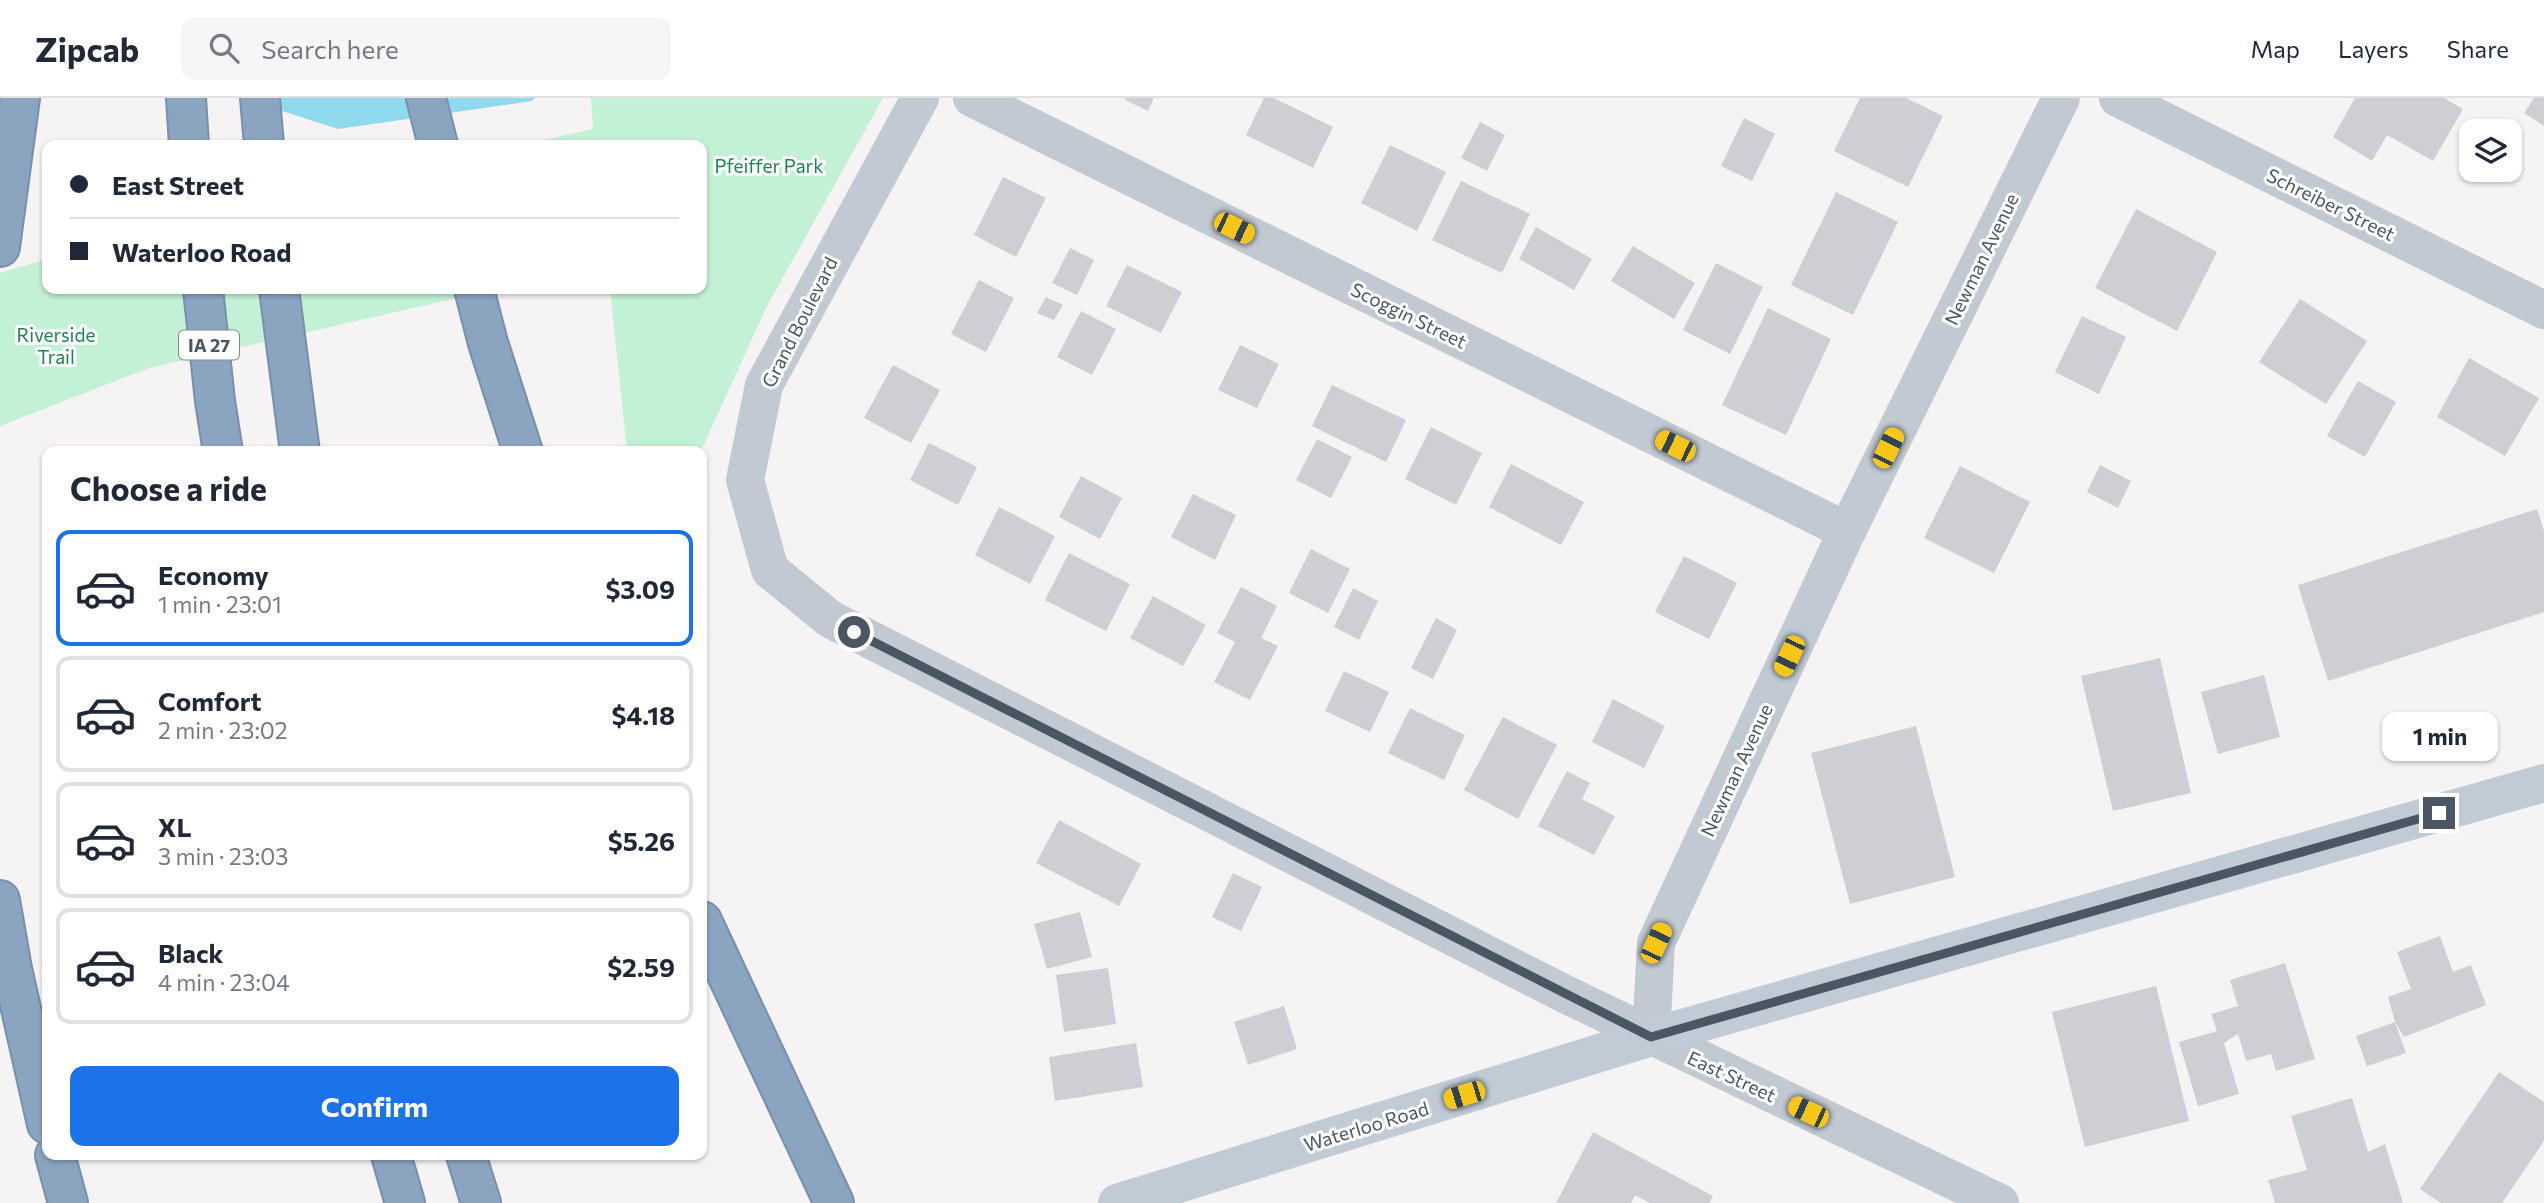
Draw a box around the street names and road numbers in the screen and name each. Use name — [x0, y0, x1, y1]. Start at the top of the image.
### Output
street label: Schreiber Street — [2263, 163, 2399, 245]
street label: Newman Avenue — [1939, 189, 2023, 329]
street label: Grand Boulevard — [756, 253, 842, 391]
street label: Scoggin Street — [1348, 277, 1471, 353]
road number: IA 27 — [179, 330, 239, 360]
street label: Newman Avenue — [1695, 700, 1777, 840]
street label: East Street — [1684, 1046, 1780, 1107]
street label: Waterloo Road — [1301, 1096, 1431, 1156]

